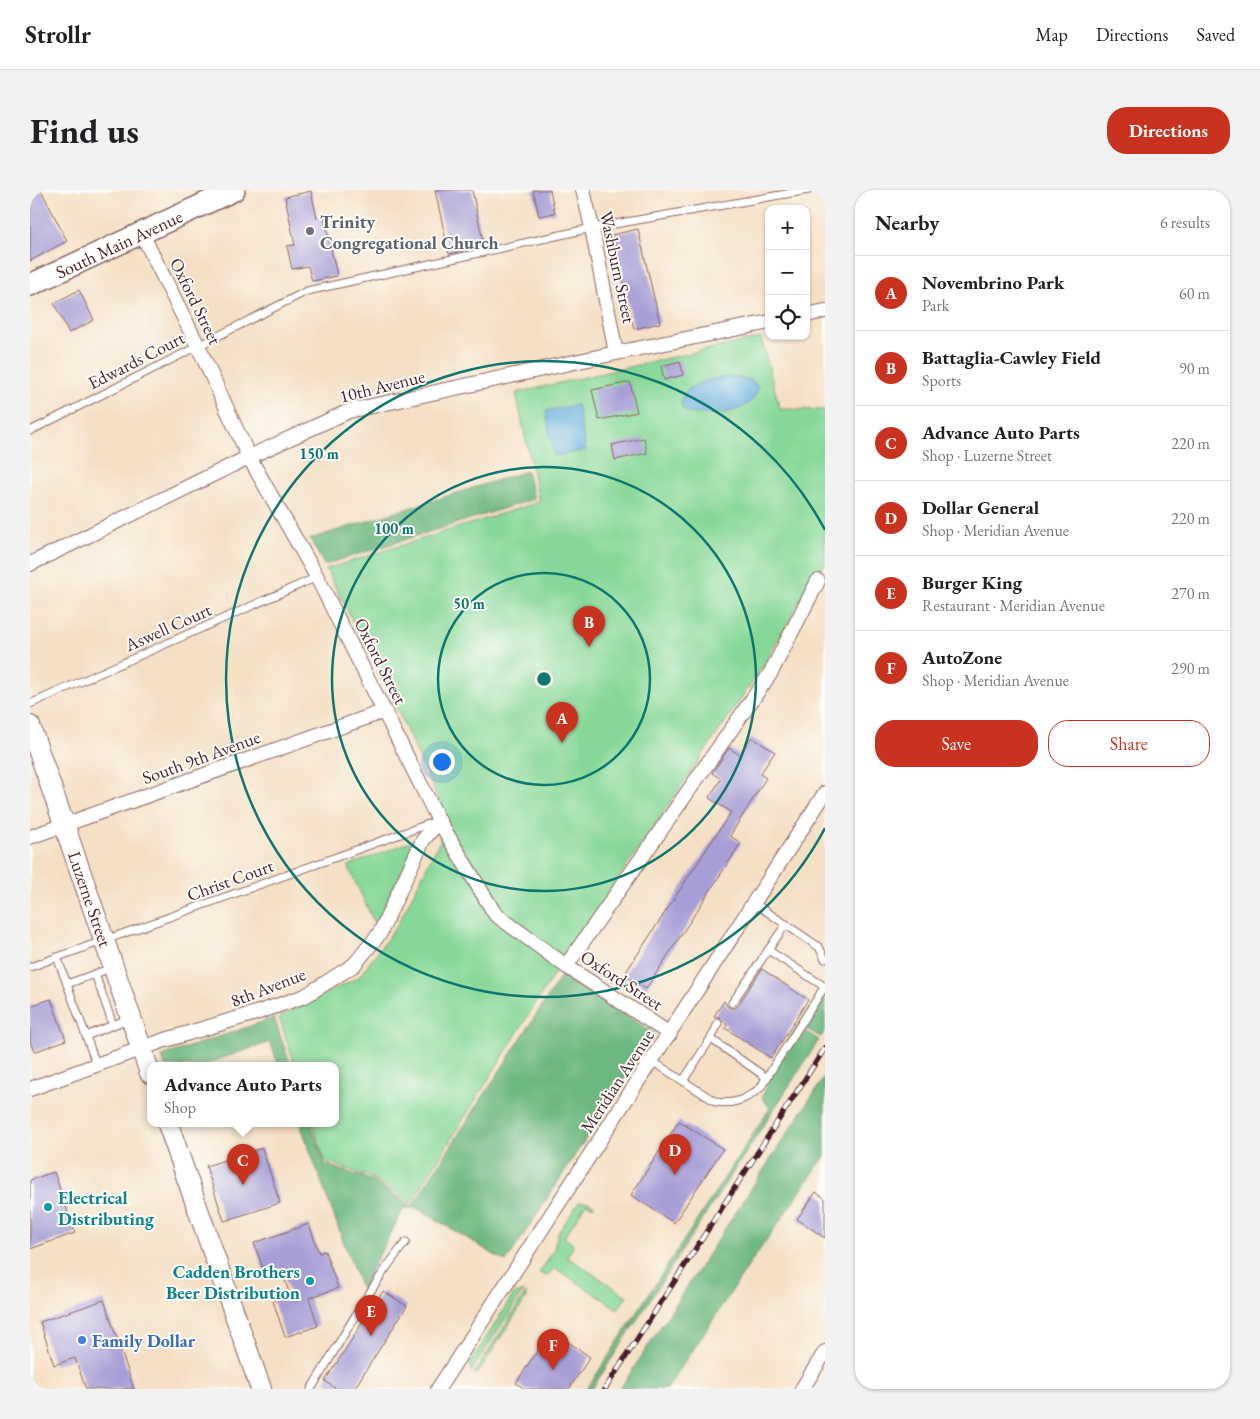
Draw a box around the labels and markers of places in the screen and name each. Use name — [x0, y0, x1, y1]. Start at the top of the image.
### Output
place label: Trinity Congregational Church — [320, 210, 499, 254]
marker: Trinity Congregational Church — [304, 225, 316, 237]
pin: B — [573, 606, 605, 647]
centre of rings — [535, 670, 553, 688]
pin: A — [546, 702, 578, 743]
pin: D — [659, 1134, 691, 1175]
pin: C — [227, 1144, 259, 1185]
place label: Electrical Distributing — [58, 1186, 155, 1230]
marker: Electrical Distributing — [42, 1201, 54, 1213]
place label: Cadden Brothers Beer Distribution — [166, 1260, 300, 1304]
marker: Cadden Brothers Beer Distribution — [304, 1275, 316, 1287]
pin: E — [355, 1295, 387, 1336]
place label: Family Dollar — [92, 1329, 196, 1352]
pin: F — [537, 1329, 569, 1370]
marker: Family Dollar — [76, 1334, 88, 1346]

